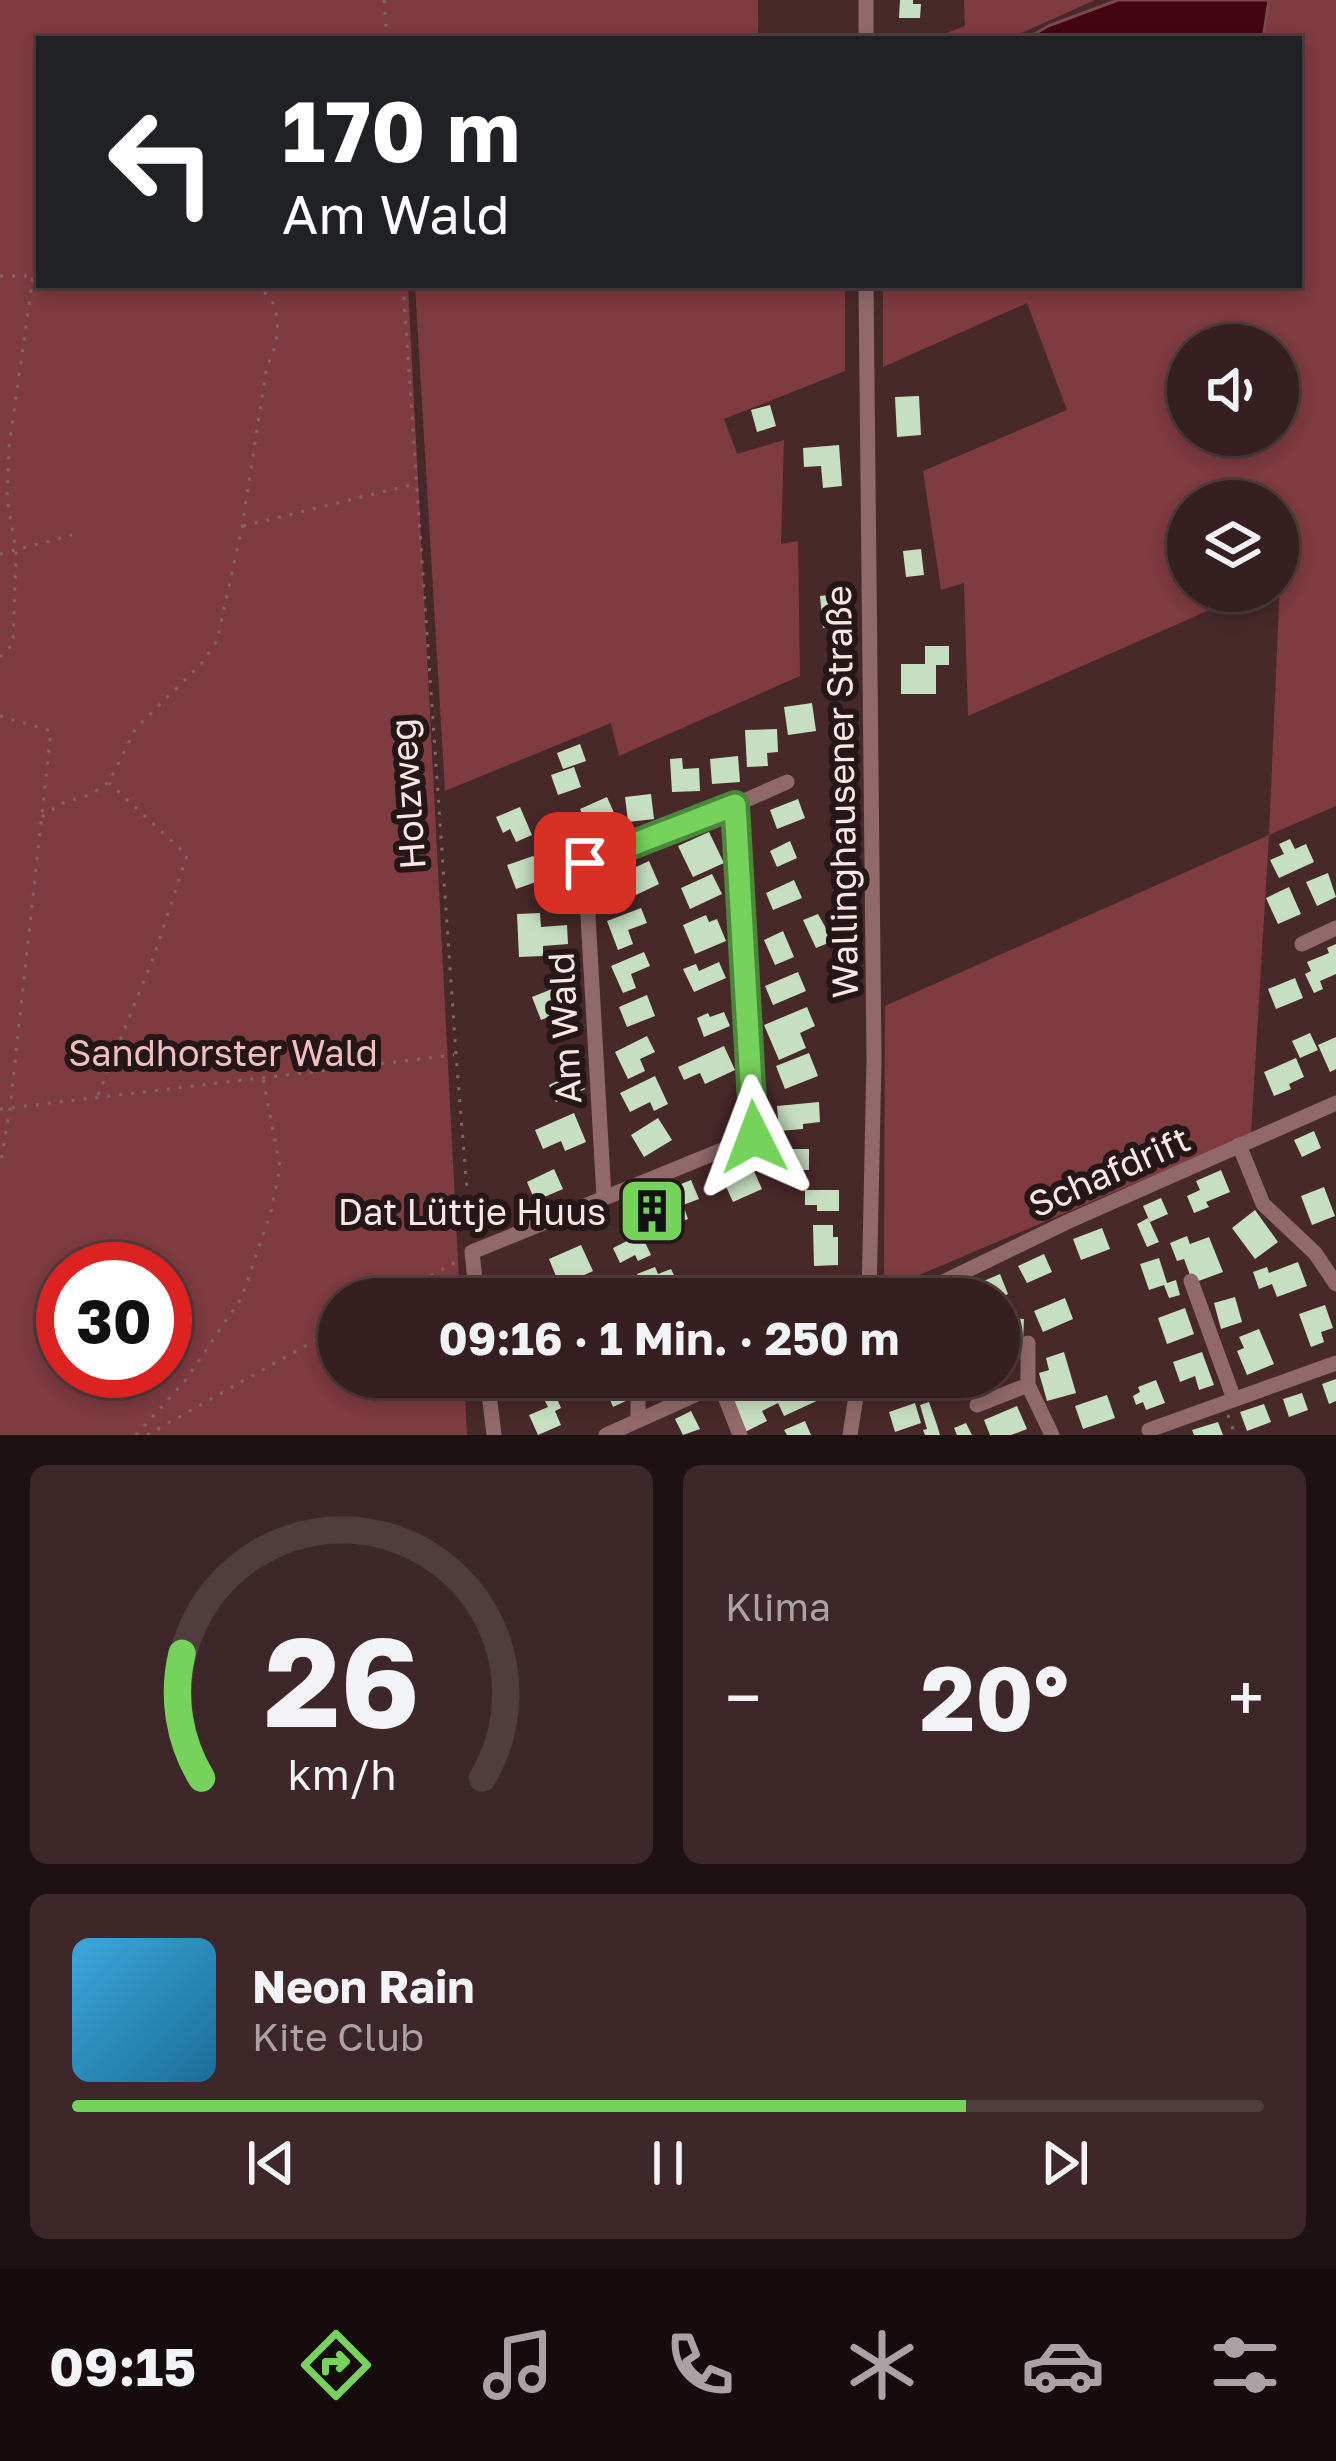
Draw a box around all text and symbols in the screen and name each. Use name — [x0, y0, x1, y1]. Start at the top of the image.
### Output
text: 170 m — [282, 80, 520, 180]
icon: left — [84, 84, 240, 240]
text: Am Wald — [282, 181, 510, 246]
map controls — [1167, 324, 1299, 612]
button: sound — [1167, 324, 1299, 456]
button: layers — [1167, 480, 1299, 612]
street label: Wallinghausener Straße — [816, 585, 866, 999]
street label: Holzweg — [380, 717, 434, 871]
pin — [534, 812, 636, 914]
icon: arrive — [552, 830, 618, 896]
street label: Am Wald — [539, 951, 589, 1105]
park label: Sandhorster Wald — [68, 1031, 378, 1074]
position arrow — [691, 1074, 817, 1200]
street label: Schafdrift — [1022, 1116, 1196, 1226]
building icon: Dat Lüttje Huus — [617, 1176, 687, 1246]
place label: Dat Lüttje Huus — [338, 1190, 606, 1233]
speed limit sign: 30 — [36, 1242, 192, 1398]
text: 09:16 · 1 Min. · 250 m — [439, 1311, 899, 1365]
text: Klima — [725, 1583, 831, 1630]
text: 26 — [264, 1605, 419, 1754]
text: 20° — [920, 1643, 1069, 1751]
text: − — [725, 1657, 761, 1737]
text: + — [1228, 1657, 1264, 1737]
text: km/h — [287, 1747, 396, 1798]
text: Neon Rain — [252, 1959, 475, 2013]
text: Kite Club — [252, 2013, 424, 2060]
icon: previous — [238, 2130, 304, 2196]
icon: pause — [635, 2130, 701, 2196]
icon: next — [1032, 2130, 1098, 2196]
icon: directions — [294, 2323, 378, 2407]
icon: music — [476, 2323, 560, 2407]
icon: phone — [658, 2323, 742, 2407]
icon: climate — [840, 2323, 924, 2407]
icon: car — [1021, 2323, 1105, 2407]
icon: filters — [1203, 2323, 1287, 2407]
text: 09:15 — [49, 2333, 196, 2398]

